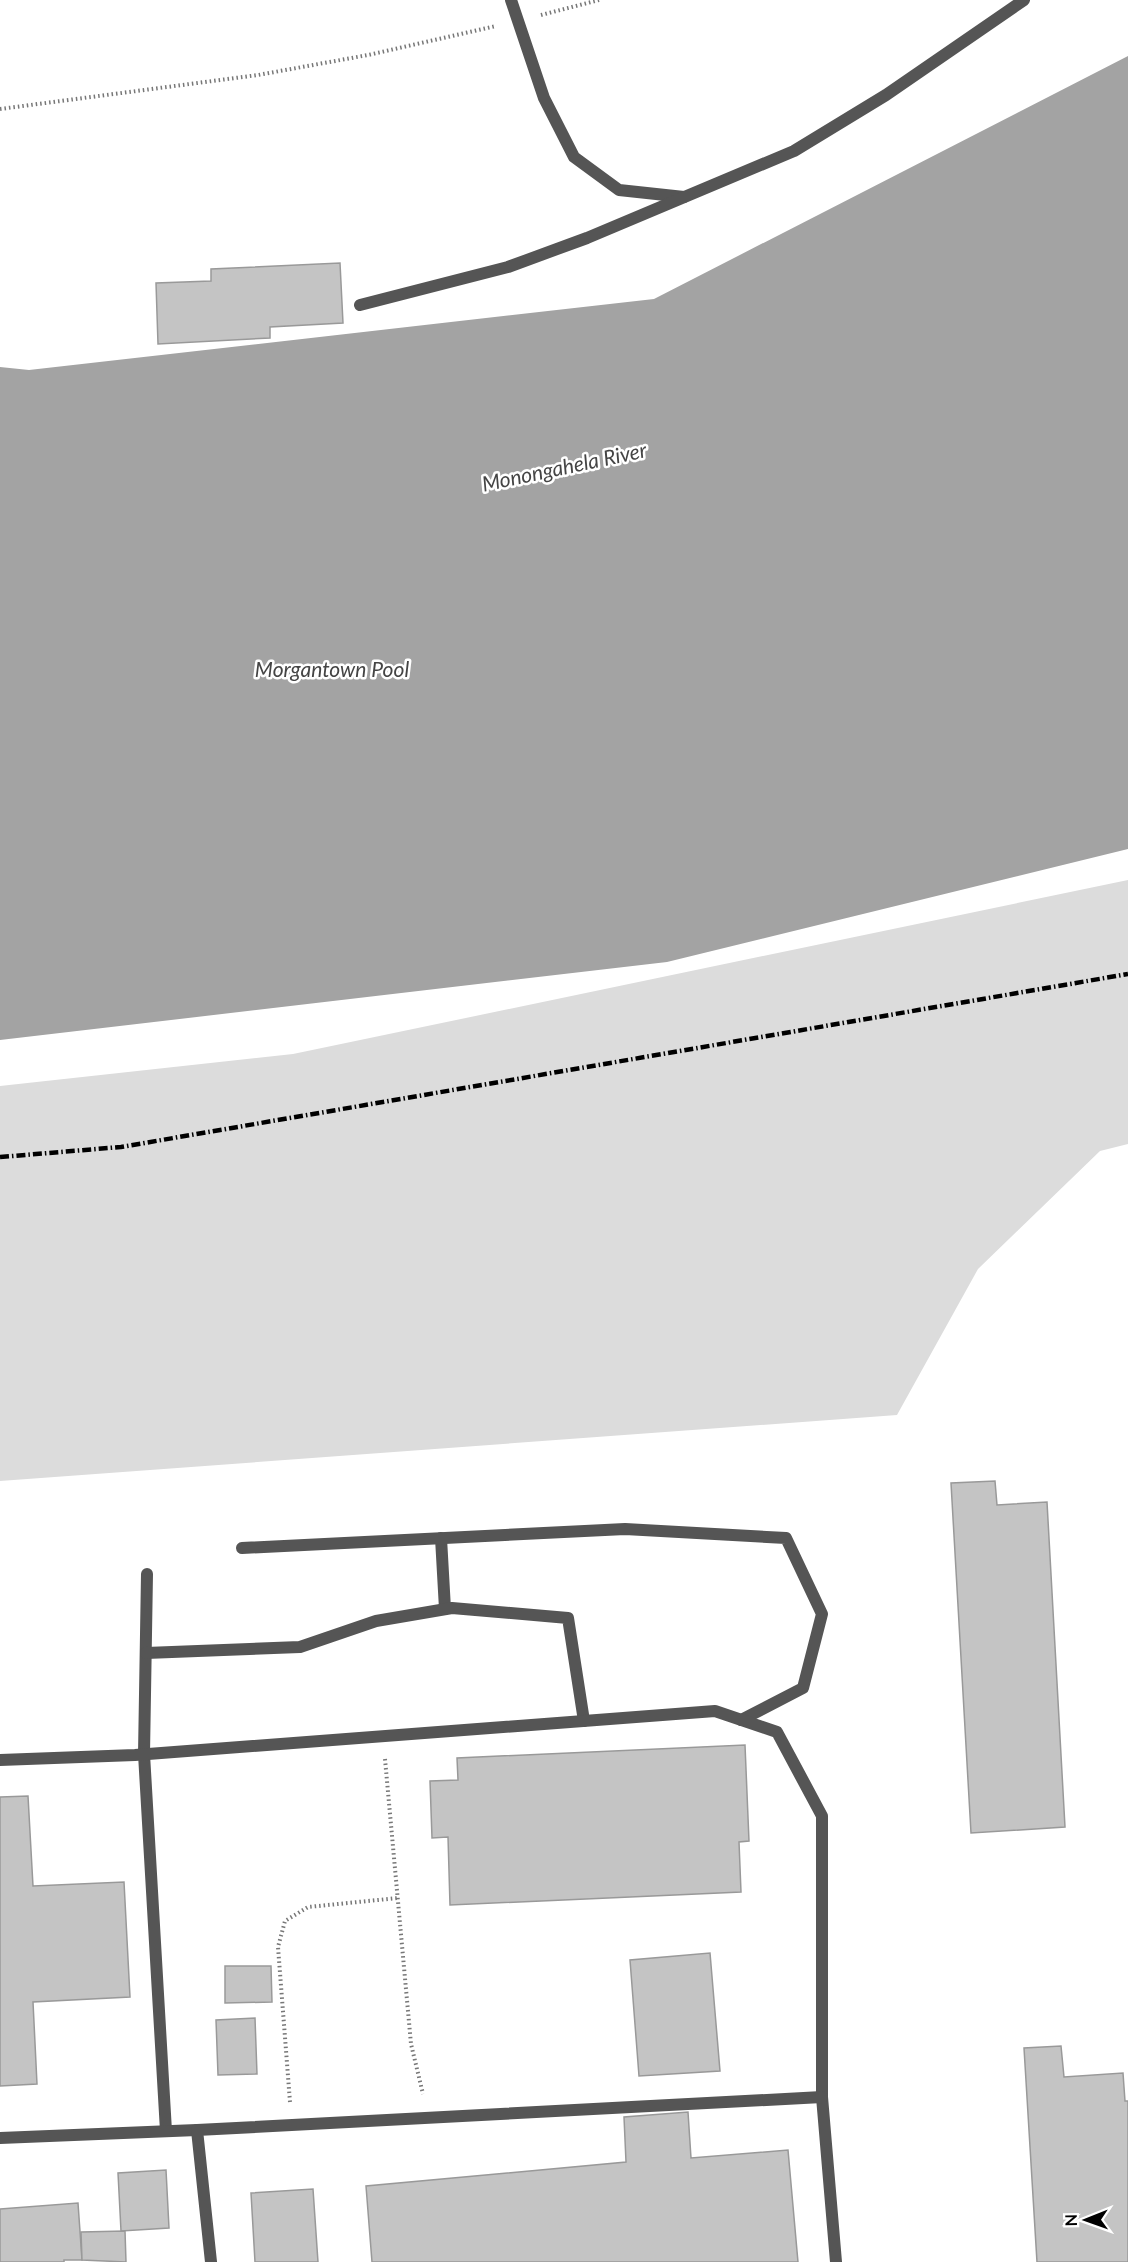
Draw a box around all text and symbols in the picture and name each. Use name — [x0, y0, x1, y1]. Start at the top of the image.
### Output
water label: Monongahela River — [479, 436, 650, 496]
water label: Morgantown Pool — [255, 656, 409, 681]
north arrow — [1056, 2190, 1116, 2250]
text: N — [1061, 2214, 1080, 2227]

